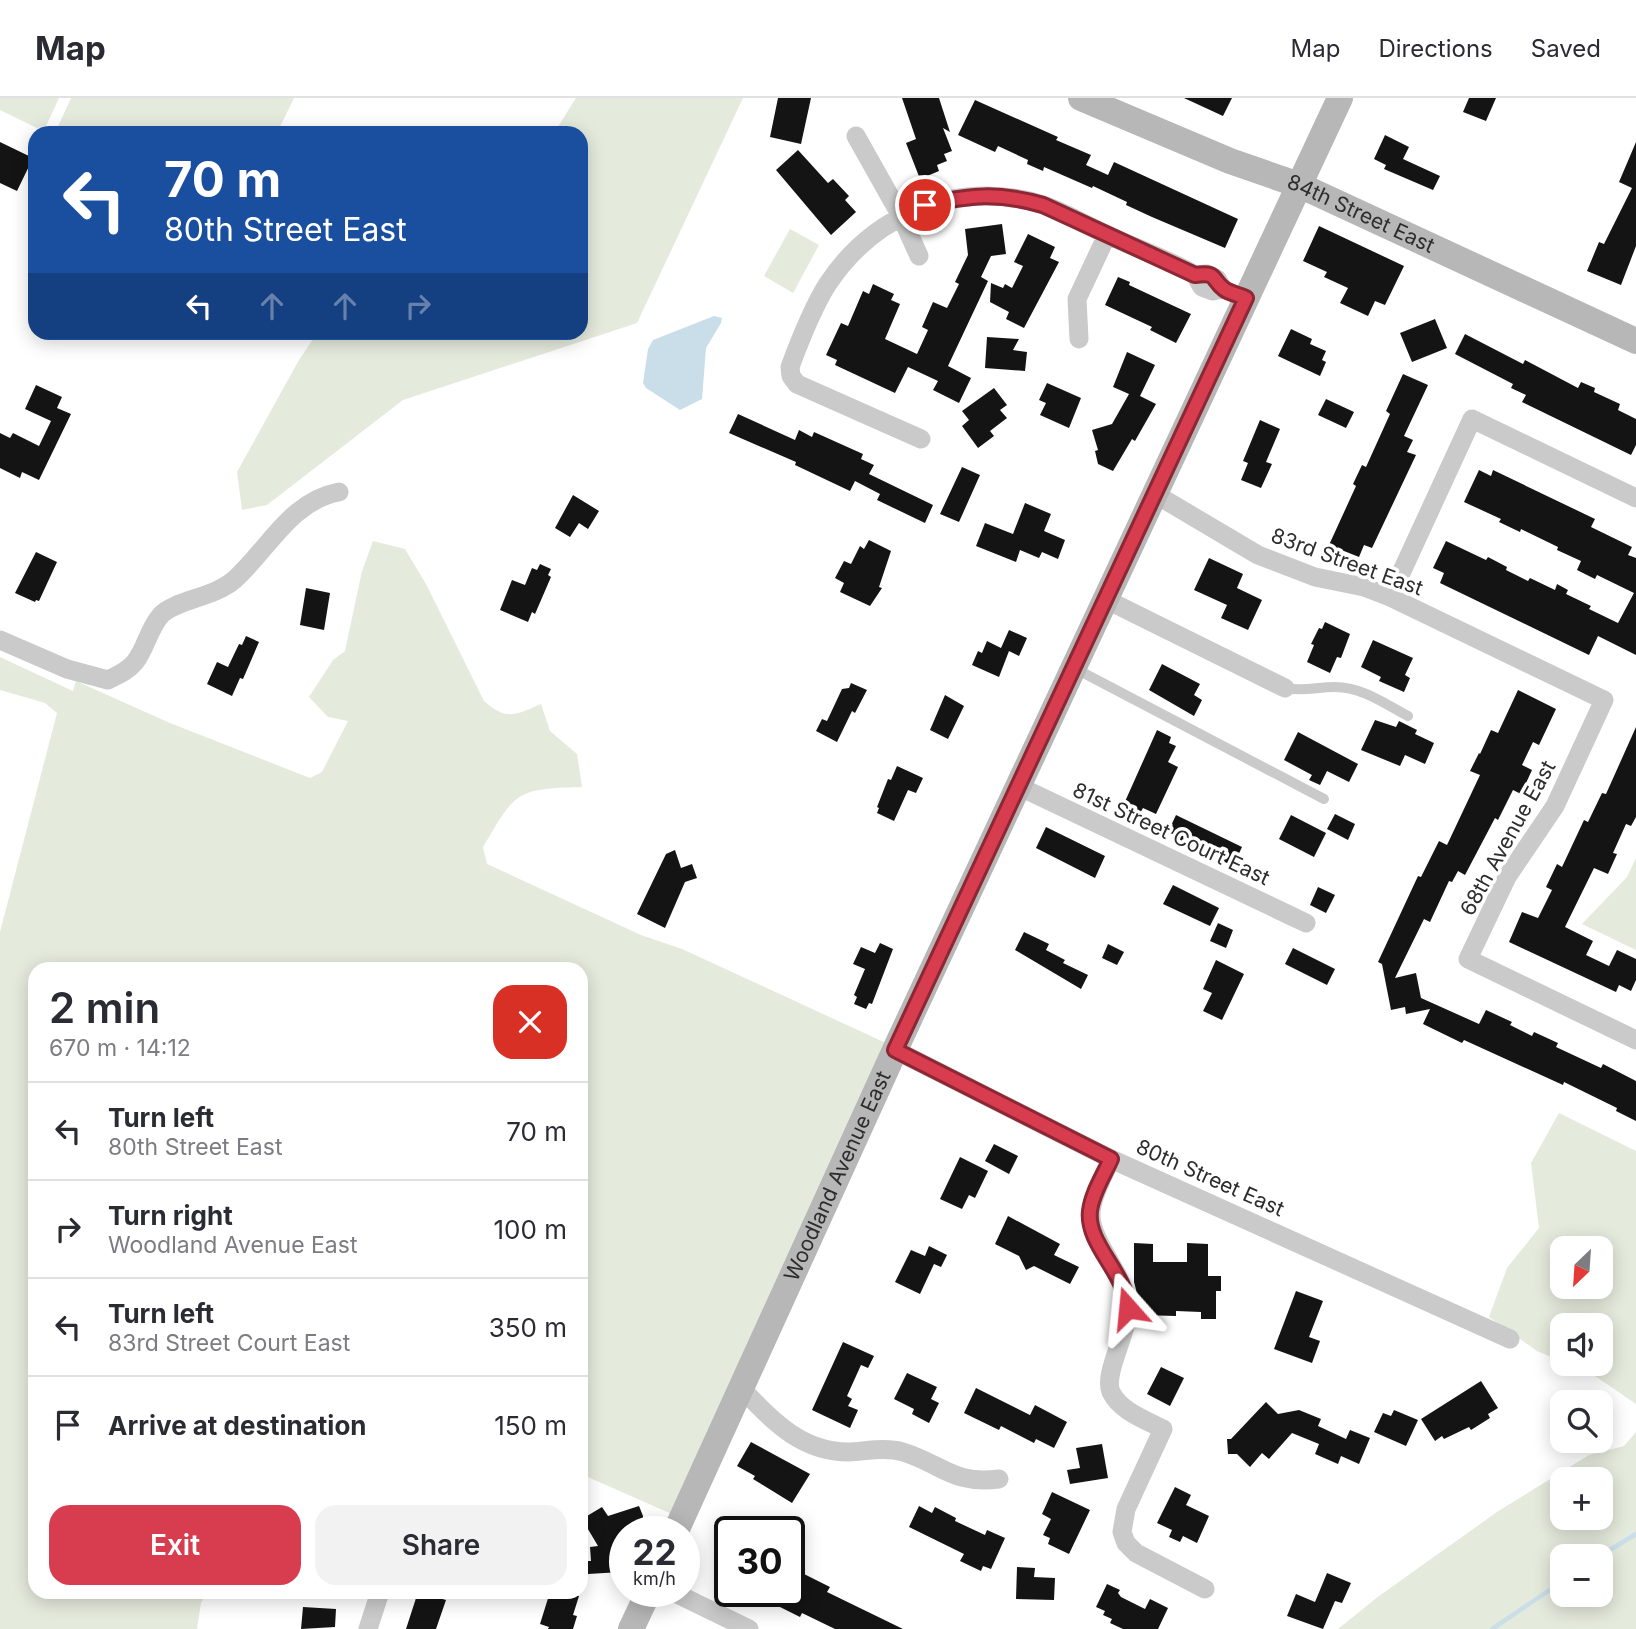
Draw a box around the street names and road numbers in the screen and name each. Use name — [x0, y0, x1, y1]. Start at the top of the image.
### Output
street label: 84th Street East — [1284, 169, 1439, 258]
street label: 83rd Street East — [1268, 522, 1427, 601]
street label: 68th Avenue East — [1455, 756, 1561, 920]
street label: 81st Street Court East — [1069, 777, 1274, 890]
street label: Woodland Avenue East — [779, 1067, 896, 1285]
street label: 80th Street East — [1132, 1134, 1288, 1221]

